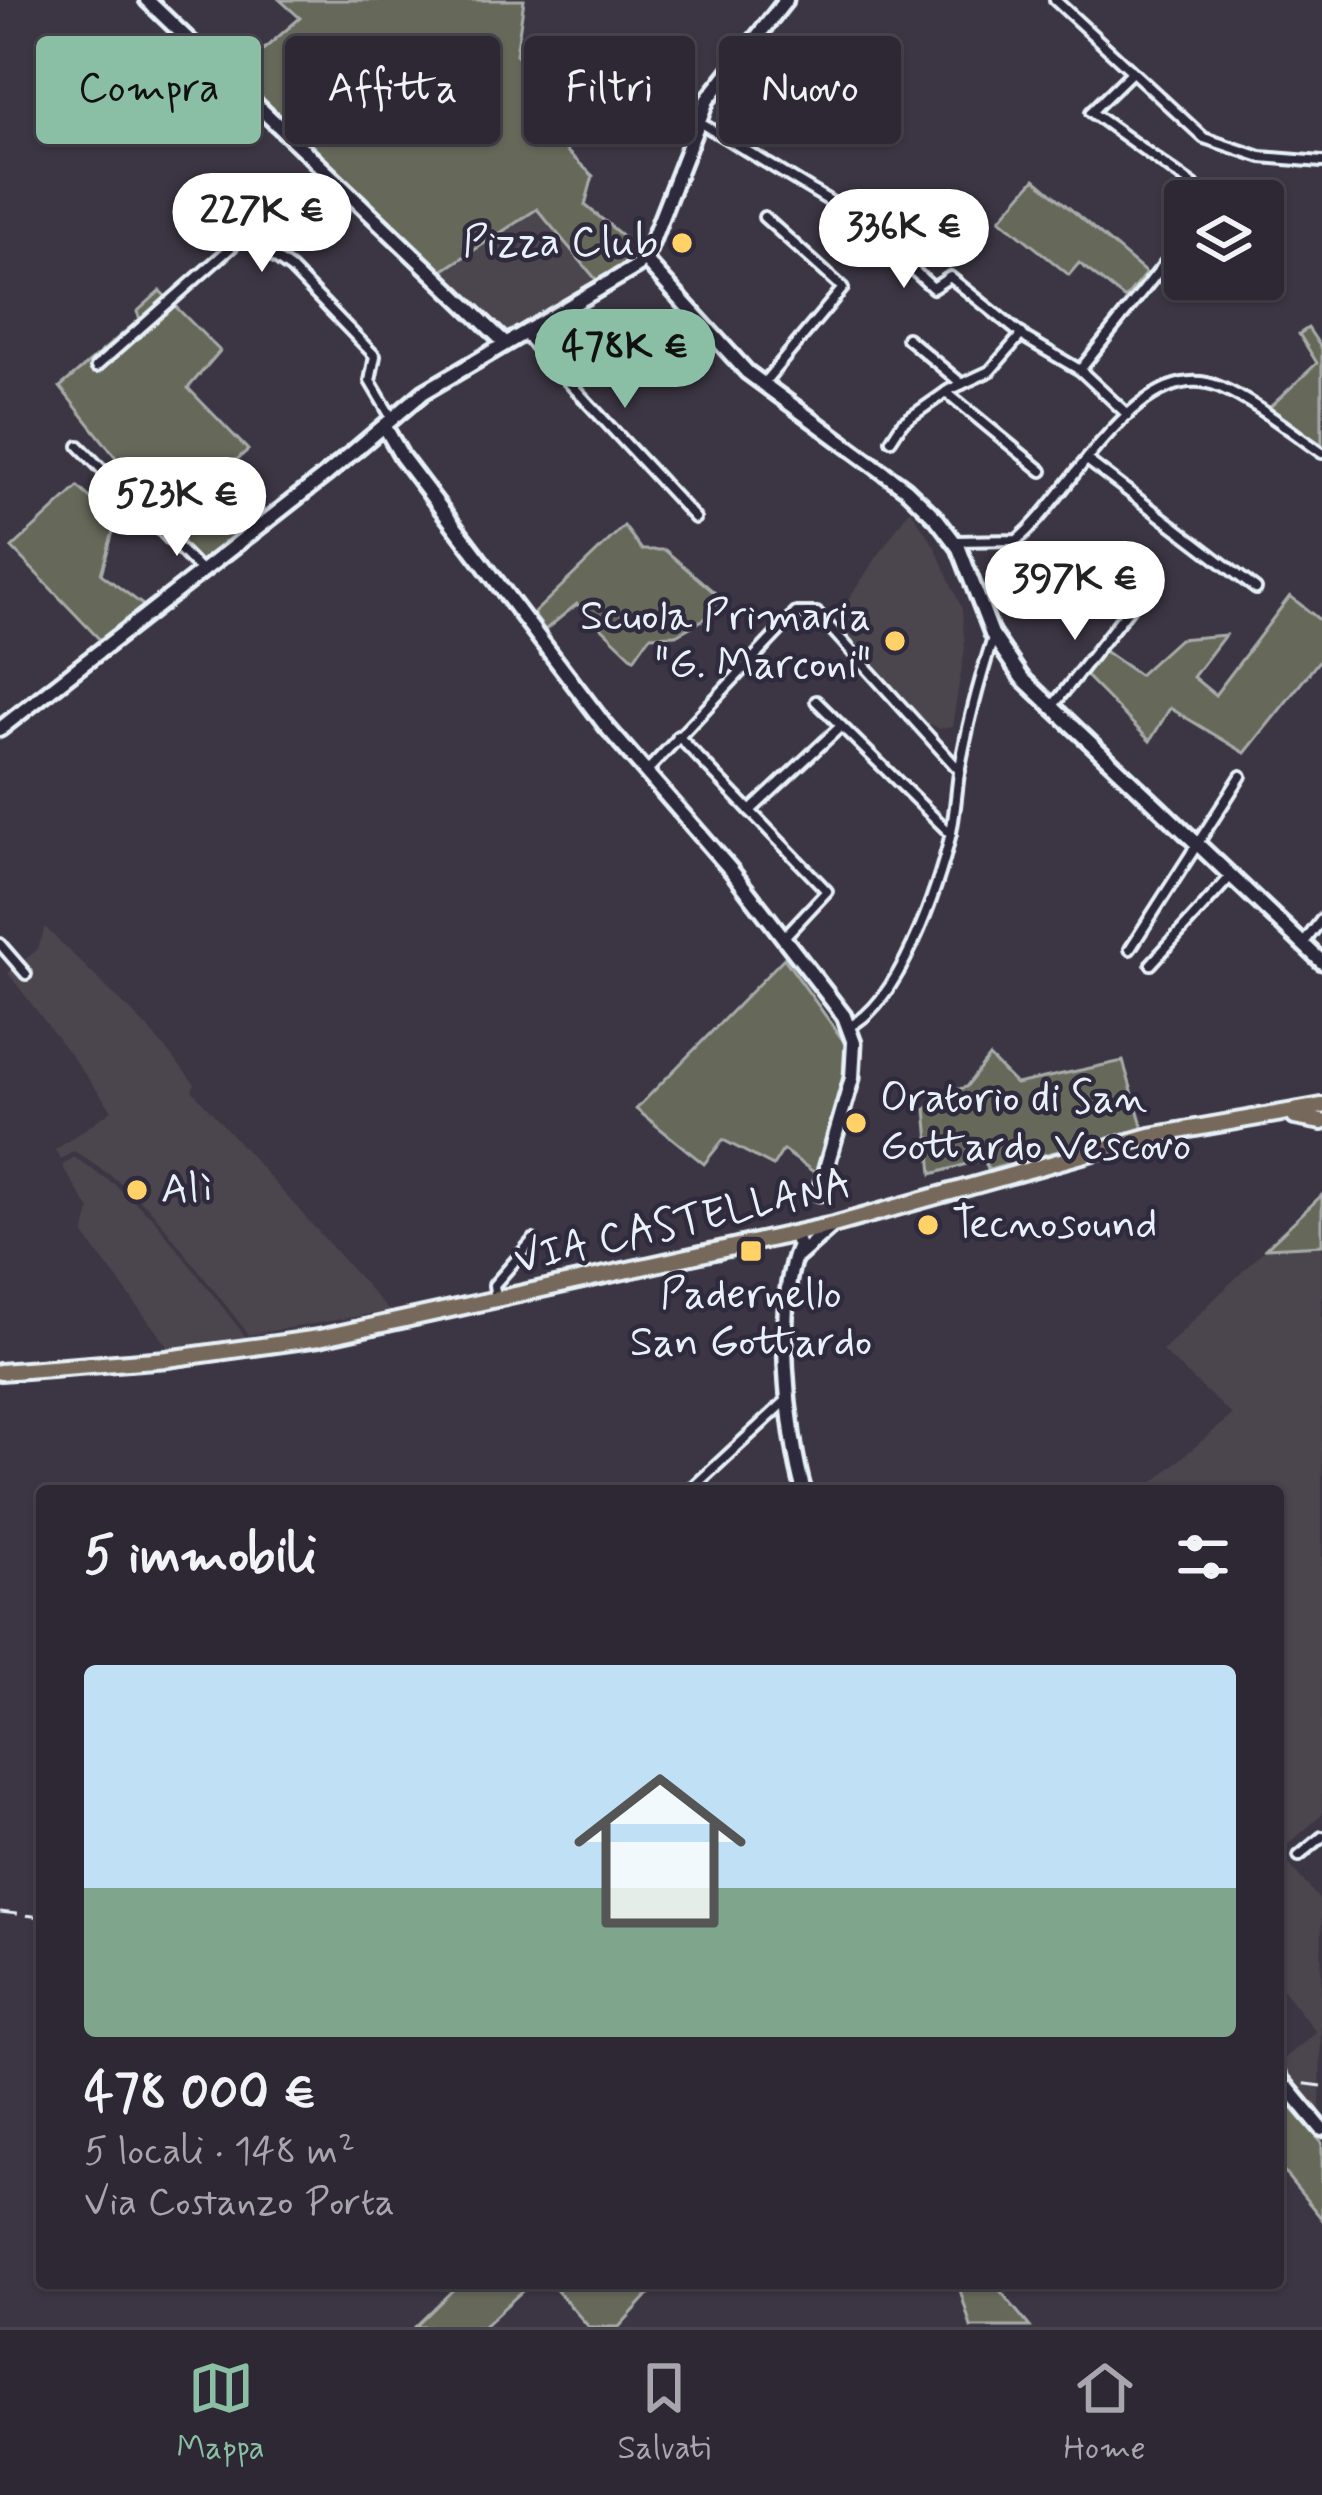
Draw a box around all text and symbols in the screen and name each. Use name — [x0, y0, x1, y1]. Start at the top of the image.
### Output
chip: Compra — [36, 36, 261, 144]
chip: Affitta — [285, 36, 500, 144]
chip: Filtri — [524, 36, 695, 144]
chip: Nuovo — [719, 36, 901, 144]
pin: 227K € — [164, 173, 360, 275]
map controls — [1164, 180, 1284, 300]
button: layers — [1164, 180, 1284, 300]
text: 227K € — [199, 186, 325, 237]
pin: 336K € — [806, 189, 1002, 291]
text: 336K € — [846, 202, 962, 253]
place label: Pizza Club — [463, 216, 658, 271]
marker: Pizza Club — [669, 230, 695, 256]
pin: 478K € — [527, 309, 723, 411]
text: 478K € — [561, 322, 689, 373]
pin: 523K € — [79, 457, 275, 559]
text: 523K € — [115, 470, 239, 521]
pin: 397K € — [977, 541, 1173, 643]
text: 397K € — [1012, 554, 1138, 605]
place label: Scuola Primaria "G. Marconi" — [580, 590, 871, 693]
marker: Scuola Primaria "G. Marconi" — [882, 628, 908, 654]
place label: Oratorio di San Gottardo Vescovo — [880, 1072, 1191, 1175]
marker: Oratorio di San Gottardo Vescovo — [843, 1110, 869, 1136]
street label: VIA CASTELLANA — [509, 1157, 857, 1289]
place label: Alì — [161, 1163, 211, 1218]
marker: Alì — [124, 1177, 150, 1203]
place label: Tecnosound — [952, 1198, 1157, 1253]
marker: Tecnosound — [915, 1212, 941, 1238]
marker: Padernello San Gottardo — [738, 1238, 764, 1264]
place label: Padernello San Gottardo — [630, 1268, 872, 1371]
text: 5 immobili — [84, 1524, 317, 1590]
icon: filters — [1170, 1524, 1236, 1590]
icon: home — [552, 1743, 768, 1959]
text: 478 000 € — [84, 2061, 316, 2127]
text: 5 locali · 148 m² — [84, 2127, 355, 2178]
text: Via Costanzo Porta — [84, 2178, 395, 2229]
tab: Mappa — [176, 2355, 265, 2471]
tab: Salvati — [617, 2355, 711, 2471]
tab: Home — [1064, 2355, 1146, 2471]

